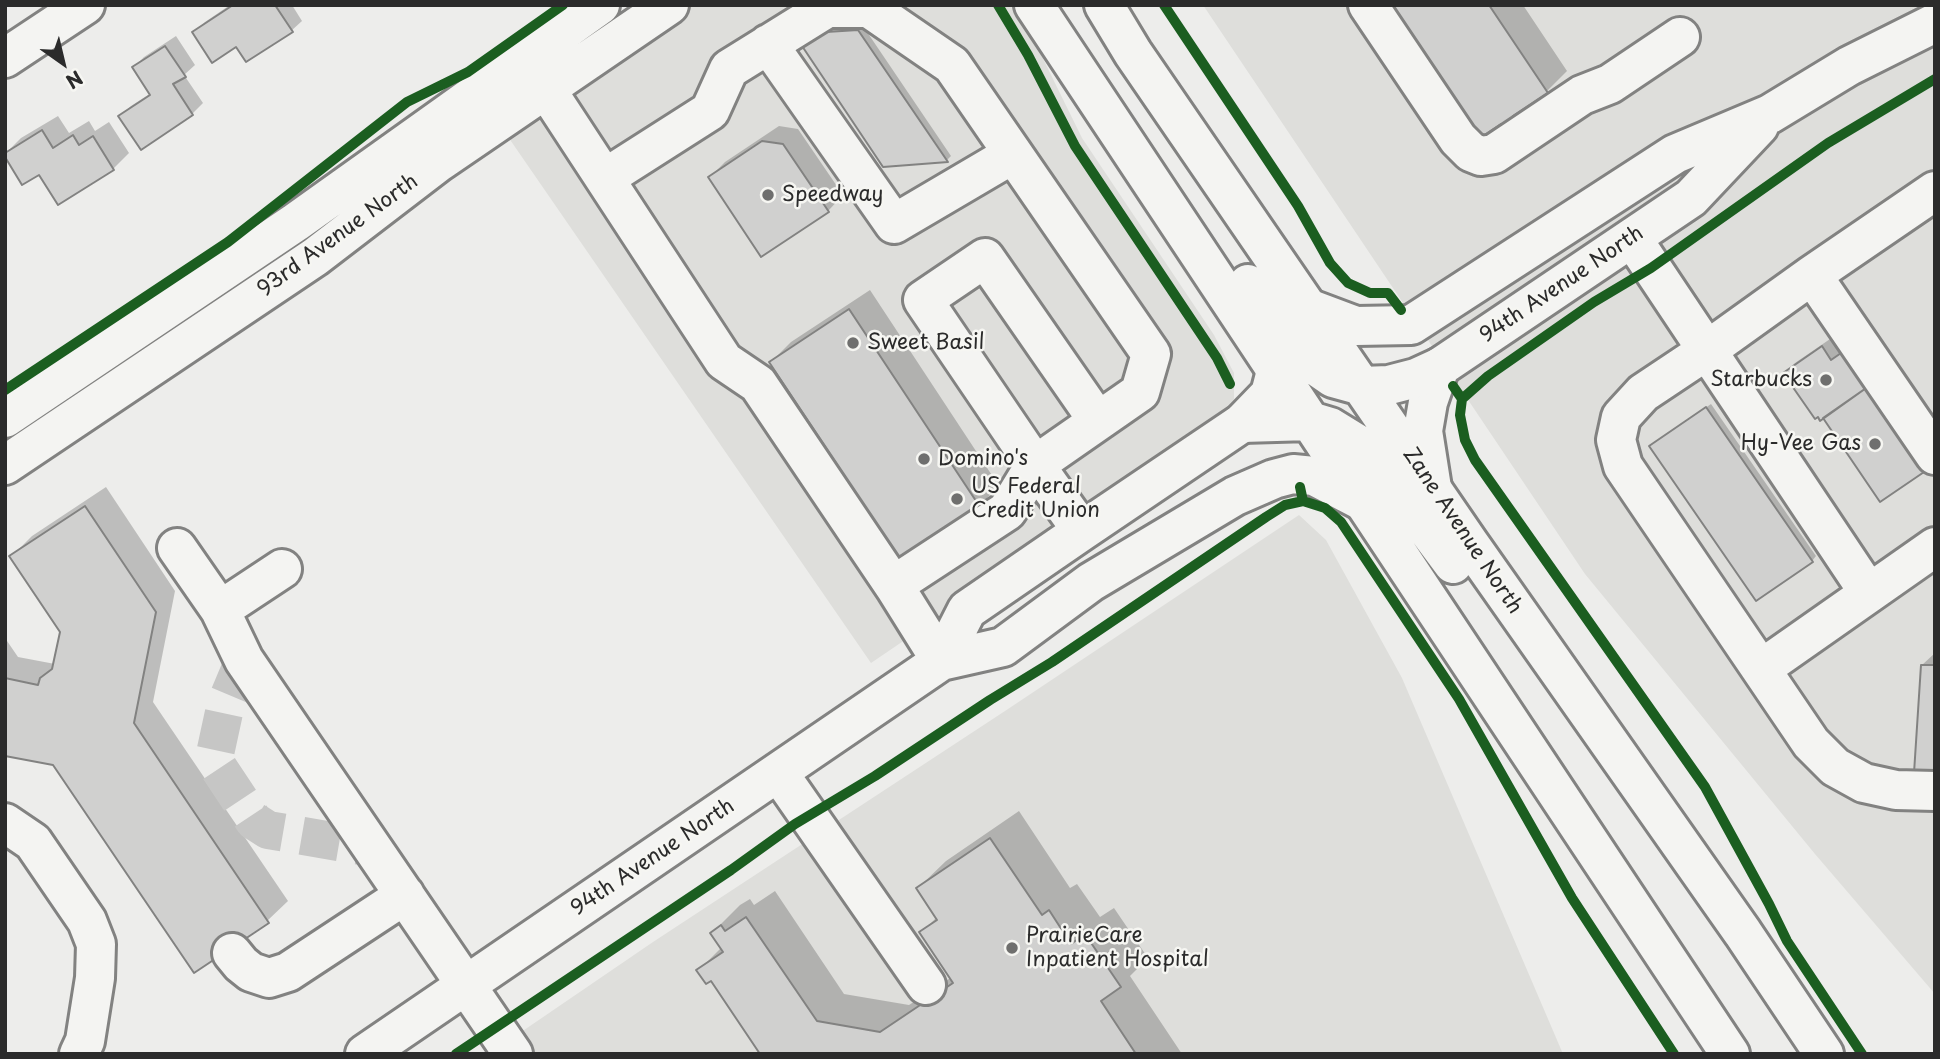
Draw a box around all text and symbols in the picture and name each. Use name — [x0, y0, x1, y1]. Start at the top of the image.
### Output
north arrow — [28, 28, 98, 98]
text: N — [61, 65, 89, 96]
street label: 93rd Avenue North — [253, 169, 423, 303]
place label: Speedway — [782, 182, 883, 208]
marker: Speedway — [760, 187, 776, 203]
street label: 94th Avenue North — [1476, 221, 1648, 349]
place label: Sweet Basil — [867, 330, 985, 356]
marker: Sweet Basil — [845, 335, 861, 351]
place label: Starbucks — [1710, 367, 1812, 393]
marker: Starbucks — [1818, 372, 1834, 388]
place label: Hy-Vee Gas — [1741, 431, 1861, 457]
marker: Hy-Vee Gas — [1867, 436, 1883, 452]
street label: Zane Avenue North — [1397, 443, 1527, 619]
place label: Domino's — [938, 446, 1028, 472]
marker: Domino's — [916, 451, 932, 467]
place label: US Federal Credit Union — [971, 474, 1100, 524]
marker: US Federal Credit Union — [949, 491, 965, 507]
street label: 94th Avenue North — [567, 794, 739, 922]
place label: PrairieCare Inpatient Hospital — [1026, 923, 1209, 973]
marker: PrairieCare Inpatient Hospital — [1004, 940, 1020, 956]

